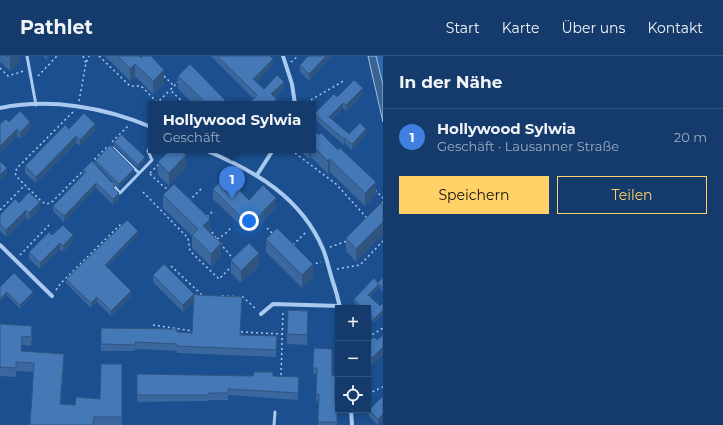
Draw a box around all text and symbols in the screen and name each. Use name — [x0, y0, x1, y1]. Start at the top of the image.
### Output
text: Pathlet — [20, 16, 93, 39]
text: Start — [446, 19, 480, 37]
text: Karte — [502, 19, 539, 37]
text: Über uns — [561, 19, 625, 37]
text: Kontakt — [647, 19, 703, 37]
text: In der Nähe — [399, 72, 503, 92]
popup — [148, 101, 316, 153]
text: Hollywood Sylwia — [163, 110, 301, 129]
text: Hollywood Sylwia — [437, 119, 576, 138]
text: Geschäft — [163, 129, 220, 145]
text: 1 — [409, 129, 415, 145]
text: 20 m — [674, 129, 707, 145]
text: Geschäft · Lausanner Straße — [437, 138, 619, 154]
pin: 1 — [219, 166, 245, 199]
button: Speichern — [399, 176, 549, 214]
button: Teilen — [557, 176, 707, 214]
your location — [239, 211, 259, 231]
map controls — [335, 305, 371, 413]
button: + — [335, 305, 371, 341]
button: − — [335, 341, 371, 377]
button: locate — [335, 377, 371, 413]

